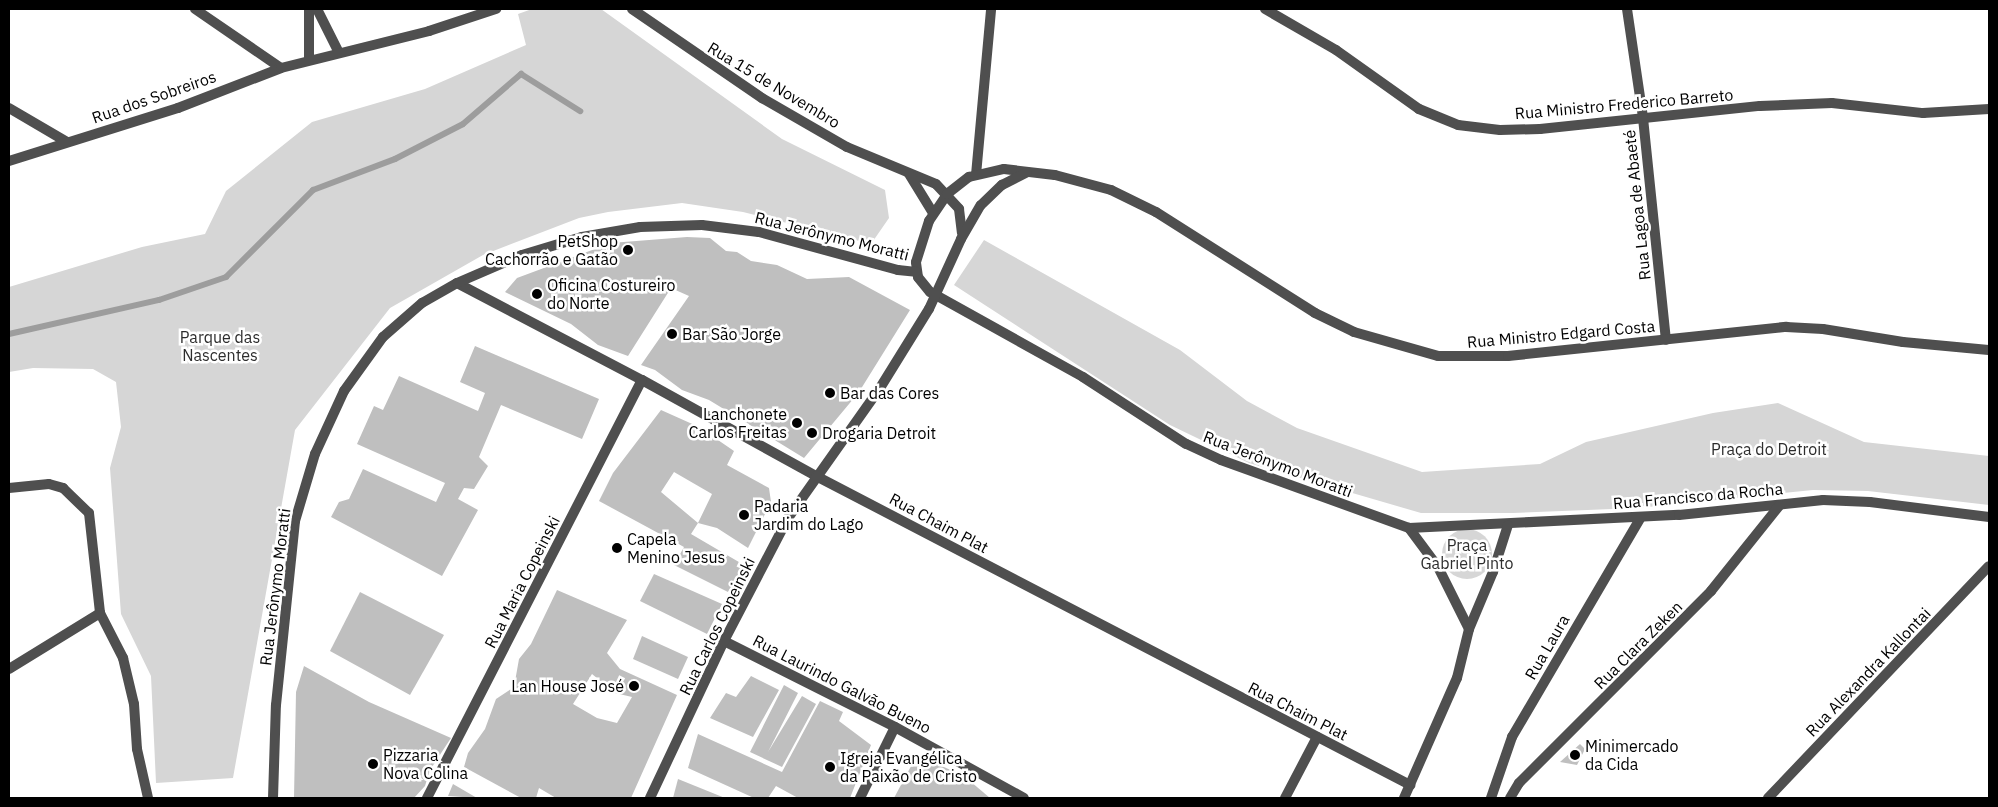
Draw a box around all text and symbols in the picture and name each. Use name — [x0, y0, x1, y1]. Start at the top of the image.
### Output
street label: Rua 15 de Novembro — [704, 38, 844, 132]
street label: Rua dos Sobreiros — [89, 67, 219, 127]
street label: Rua Ministro Frederico Barreto — [1514, 85, 1734, 123]
street label: Rua Lagoa de Abaeté — [1620, 129, 1654, 281]
street label: Rua Jerônymo Moratti — [753, 208, 911, 264]
place label: PetShop Cachorrão e Gatão — [485, 231, 618, 269]
marker: PetShop Cachorrão e Gatão — [622, 244, 634, 256]
place label: Oficina Costureiro do Norte — [547, 275, 675, 313]
marker: Oficina Costureiro do Norte — [531, 288, 543, 300]
street label: Rua Ministro Edgard Costa — [1466, 316, 1656, 352]
place label: Bar São Jorge — [682, 324, 781, 344]
park label: Parque das Nascentes — [180, 327, 260, 365]
marker: Bar São Jorge — [666, 328, 678, 340]
place label: Bar das Cores — [840, 383, 939, 403]
marker: Bar das Cores — [824, 387, 836, 399]
place label: Lanchonete Carlos Freitas — [689, 404, 787, 442]
marker: Lanchonete Carlos Freitas — [791, 417, 803, 429]
place label: Drogaria Detroit — [822, 423, 936, 443]
marker: Drogaria Detroit — [806, 427, 818, 439]
street label: Rua Jerônymo Moratti — [1201, 427, 1355, 501]
park label: Praça do Detroit — [1711, 439, 1827, 459]
street label: Rua Francisco da Rocha — [1612, 479, 1784, 513]
street label: Rua Chaim Plat — [886, 489, 992, 557]
place label: Padaria Jardim do Lago — [754, 496, 863, 534]
street label: Rua Jerônymo Moratti — [256, 507, 294, 667]
marker: Padaria Jardim do Lago — [738, 509, 750, 521]
street label: Rua Maria Copeinski — [480, 513, 564, 651]
place label: Capela Menino Jesus — [627, 529, 725, 567]
park label: Praça Gabriel Pinto — [1420, 535, 1514, 573]
marker: Capela Menino Jesus — [611, 542, 623, 554]
street label: Rua Carlos Copeinski — [675, 554, 759, 698]
street label: Rua Clara Zeken — [1590, 597, 1686, 693]
street label: Rua Alexandra Kallontai — [1802, 604, 1934, 740]
street label: Rua Laura — [1521, 611, 1573, 683]
street label: Rua Laurindo Galvão Bueno — [750, 631, 934, 737]
place label: Lan House José — [511, 676, 624, 696]
street label: Rua Chaim Plat — [1245, 678, 1351, 744]
marker: Lan House José — [628, 680, 640, 692]
place label: Minimercado da Cida — [1585, 736, 1678, 774]
place label: Pizzaria Nova Colina — [383, 745, 468, 783]
place label: Igreja Evangélica da Paixão de Cristo — [840, 748, 977, 786]
marker: Minimercado da Cida — [1569, 749, 1581, 761]
marker: Pizzaria Nova Colina — [367, 758, 379, 770]
marker: Igreja Evangélica da Paixão de Cristo — [824, 761, 836, 773]

